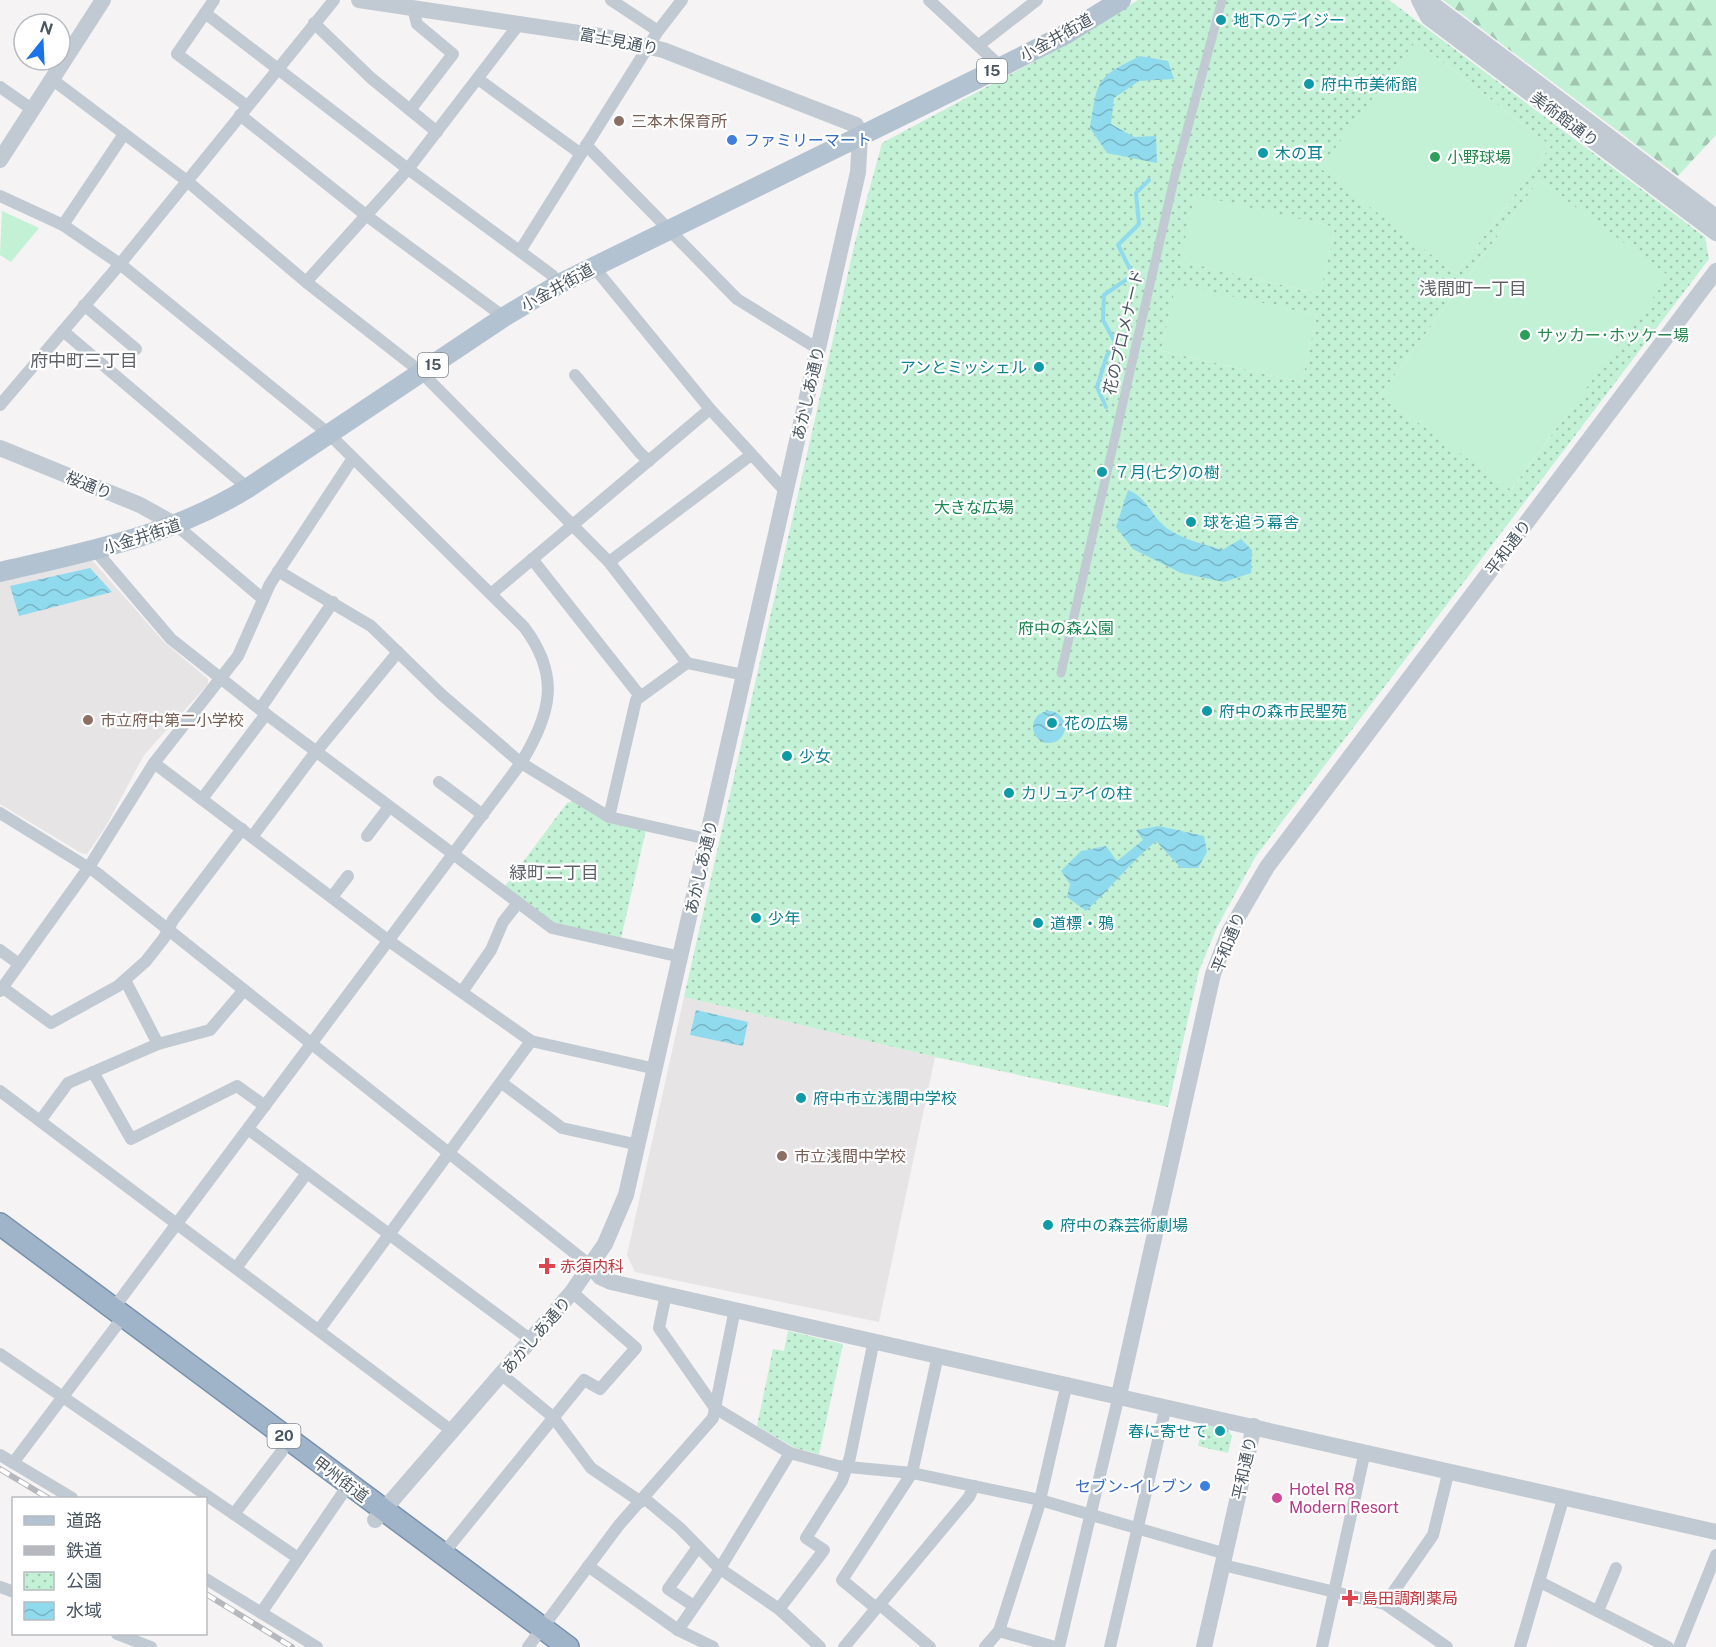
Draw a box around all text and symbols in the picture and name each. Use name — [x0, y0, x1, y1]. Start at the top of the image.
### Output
street label: 小金井街道 — [1017, 10, 1096, 65]
place label: 地下のデイジー — [1233, 11, 1345, 30]
north arrow — [12, 12, 72, 72]
marker: 地下のデイジー — [1214, 13, 1228, 27]
text: N — [38, 17, 55, 39]
street label: 富士見通り — [578, 25, 660, 58]
road number: 15 — [977, 59, 1007, 83]
place label: 府中市美術館 — [1321, 75, 1417, 94]
marker: 府中市美術館 — [1302, 77, 1316, 91]
street label: 美術館通り — [1527, 88, 1602, 151]
place label: 三本木保育所 — [631, 112, 727, 131]
marker: 三本木保育所 — [612, 114, 626, 128]
place label: ファミリーマート — [744, 131, 872, 150]
marker: ファミリーマート — [725, 133, 739, 147]
place label: 木の耳 — [1275, 144, 1323, 163]
marker: 木の耳 — [1256, 146, 1270, 160]
place label: 小野球場 — [1447, 148, 1511, 167]
marker: 小野球場 — [1428, 150, 1442, 164]
street label: 小金井街道 — [518, 260, 597, 315]
street label: 花のプロメナード — [1100, 268, 1147, 397]
district label: 浅間町一丁目 — [1419, 278, 1527, 299]
place label: サッカー･ホッケー場 — [1537, 326, 1689, 345]
marker: サッカー･ホッケー場 — [1518, 328, 1532, 342]
street label: あかしあ通り — [788, 344, 829, 442]
district label: 府中町三丁目 — [30, 350, 138, 371]
road number: 15 — [418, 353, 448, 377]
place label: アンとミッシェル — [900, 358, 1027, 377]
marker: アンとミッシェル — [1032, 360, 1046, 374]
place label: ７月(七夕)の樹 — [1114, 463, 1220, 482]
marker: ７月(七夕)の樹 — [1095, 465, 1109, 479]
street label: 桜通り — [63, 468, 115, 503]
park label: 大きな広場 — [934, 498, 1014, 517]
place label: 球を追う幕舎 — [1203, 513, 1299, 532]
street label: 小金井街道 — [101, 515, 183, 558]
marker: 球を追う幕舎 — [1184, 515, 1198, 529]
street label: 平和通り — [1482, 516, 1535, 579]
park label: 府中の森公園 — [1018, 619, 1114, 638]
place label: 府中の森市民聖苑 — [1219, 702, 1347, 721]
marker: 府中の森市民聖苑 — [1200, 704, 1214, 718]
place label: 市立府中第二小学校 — [100, 711, 244, 730]
marker: 市立府中第二小学校 — [81, 713, 95, 727]
place label: 花の広場 — [1064, 714, 1128, 733]
marker: 花の広場 — [1045, 716, 1059, 730]
place label: 少女 — [799, 747, 831, 766]
marker: 少女 — [780, 749, 794, 763]
place label: カリュアイの柱 — [1021, 784, 1132, 803]
marker: カリュアイの柱 — [1002, 786, 1016, 800]
street label: あかしあ通り — [681, 818, 722, 916]
district label: 緑町二丁目 — [509, 862, 599, 883]
place label: 少年 — [768, 909, 800, 928]
street label: 平和通り — [1208, 909, 1249, 975]
marker: 少年 — [749, 911, 763, 925]
place label: 道標・鴉 — [1050, 914, 1114, 933]
marker: 道標・鴉 — [1031, 916, 1045, 930]
place label: 府中市立浅間中学校 — [813, 1089, 957, 1108]
marker: 府中市立浅間中学校 — [794, 1091, 808, 1105]
place label: 市立浅間中学校 — [794, 1147, 906, 1166]
marker: 市立浅間中学校 — [775, 1149, 789, 1163]
place label: 府中の森芸術劇場 — [1060, 1216, 1188, 1235]
marker: 府中の森芸術劇場 — [1041, 1218, 1055, 1232]
marker: 赤須内科 — [538, 1257, 556, 1275]
place label: 赤須内科 — [560, 1257, 624, 1276]
street label: あかしあ通り — [498, 1293, 575, 1378]
place label: 春に寄せて — [1128, 1422, 1208, 1441]
road number: 20 — [268, 1424, 300, 1448]
marker: 春に寄せて — [1213, 1424, 1227, 1438]
street label: 平和通り — [1229, 1435, 1260, 1501]
street label: 甲州街道 — [309, 1453, 372, 1506]
place label: セブン-イレブン — [1075, 1477, 1193, 1496]
marker: セブン-イレブン — [1198, 1479, 1212, 1493]
place label: Hotel R8 Modern Resort — [1289, 1480, 1399, 1517]
marker: Hotel R8 Modern Resort — [1270, 1491, 1284, 1505]
legend — [12, 1497, 207, 1635]
text: 道路 — [66, 1510, 102, 1531]
text: 鉄道 — [66, 1540, 102, 1561]
text: 公園 — [66, 1570, 102, 1591]
place label: 島田調剤薬局 — [1362, 1589, 1458, 1608]
marker: 島田調剤薬局 — [1343, 1591, 1357, 1605]
text: 水域 — [66, 1600, 102, 1621]

